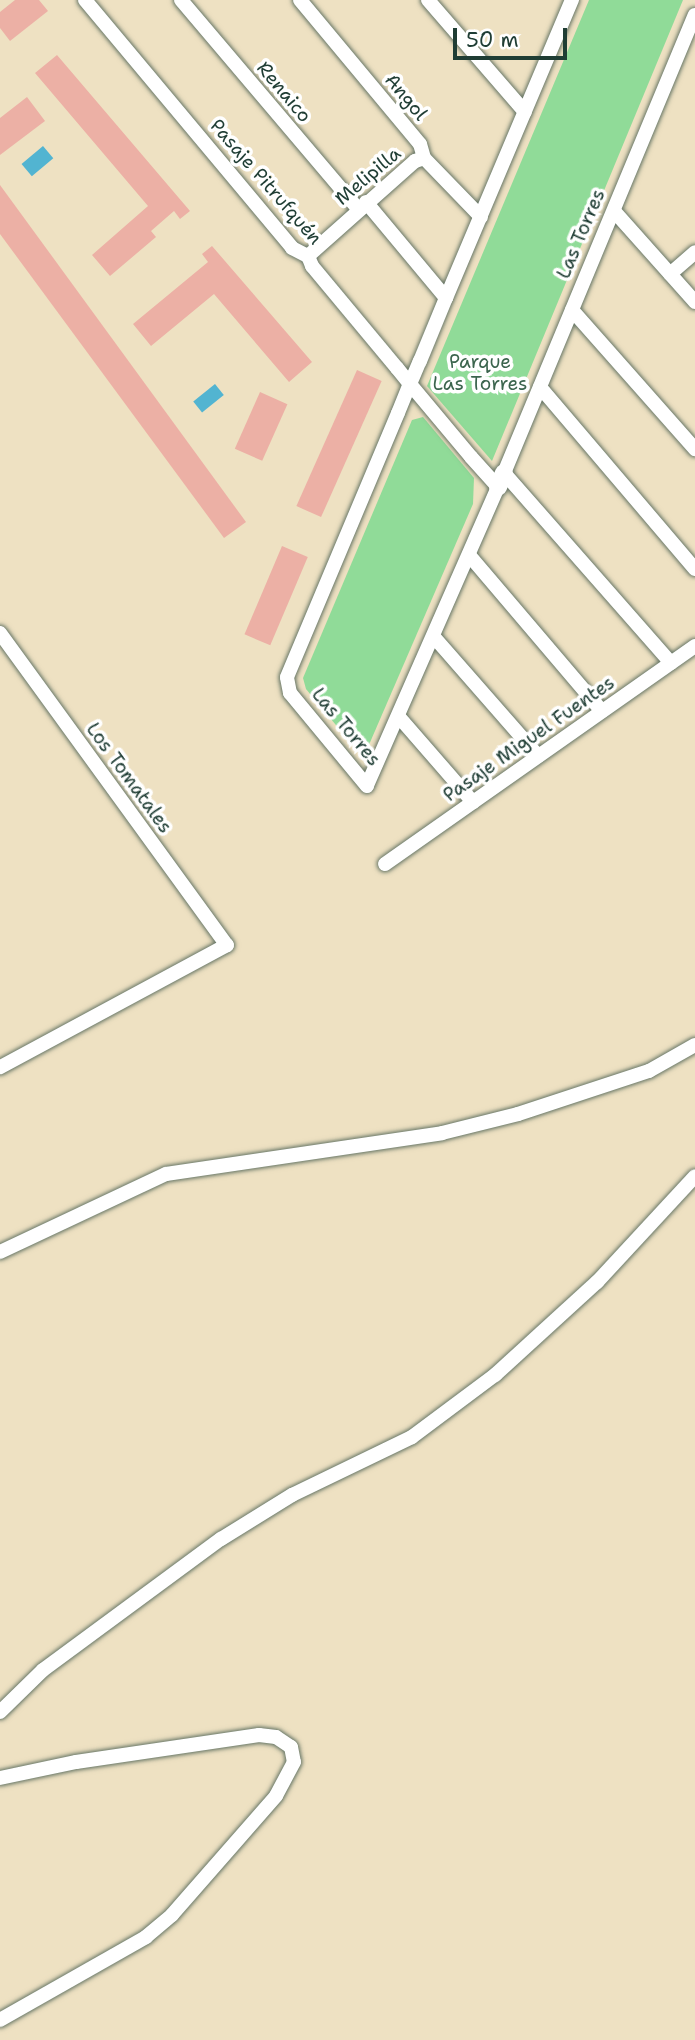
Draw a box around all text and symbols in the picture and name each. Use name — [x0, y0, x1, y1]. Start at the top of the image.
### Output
scale bar — [457, 14, 571, 58]
text: 50 m — [466, 26, 519, 54]
street label: Renaico — [252, 57, 316, 127]
street label: Angol — [380, 69, 432, 125]
street label: Pasaje Pitrufquén — [205, 115, 327, 249]
street label: Melipilla — [331, 142, 405, 210]
street label: Las Torres — [552, 186, 610, 282]
park label: Parque Las Torres — [433, 351, 527, 395]
street label: Pasaje Miguel Fuentes — [439, 671, 619, 807]
street label: Las Torres — [307, 683, 385, 771]
street label: Los Tomatales — [81, 718, 177, 838]

